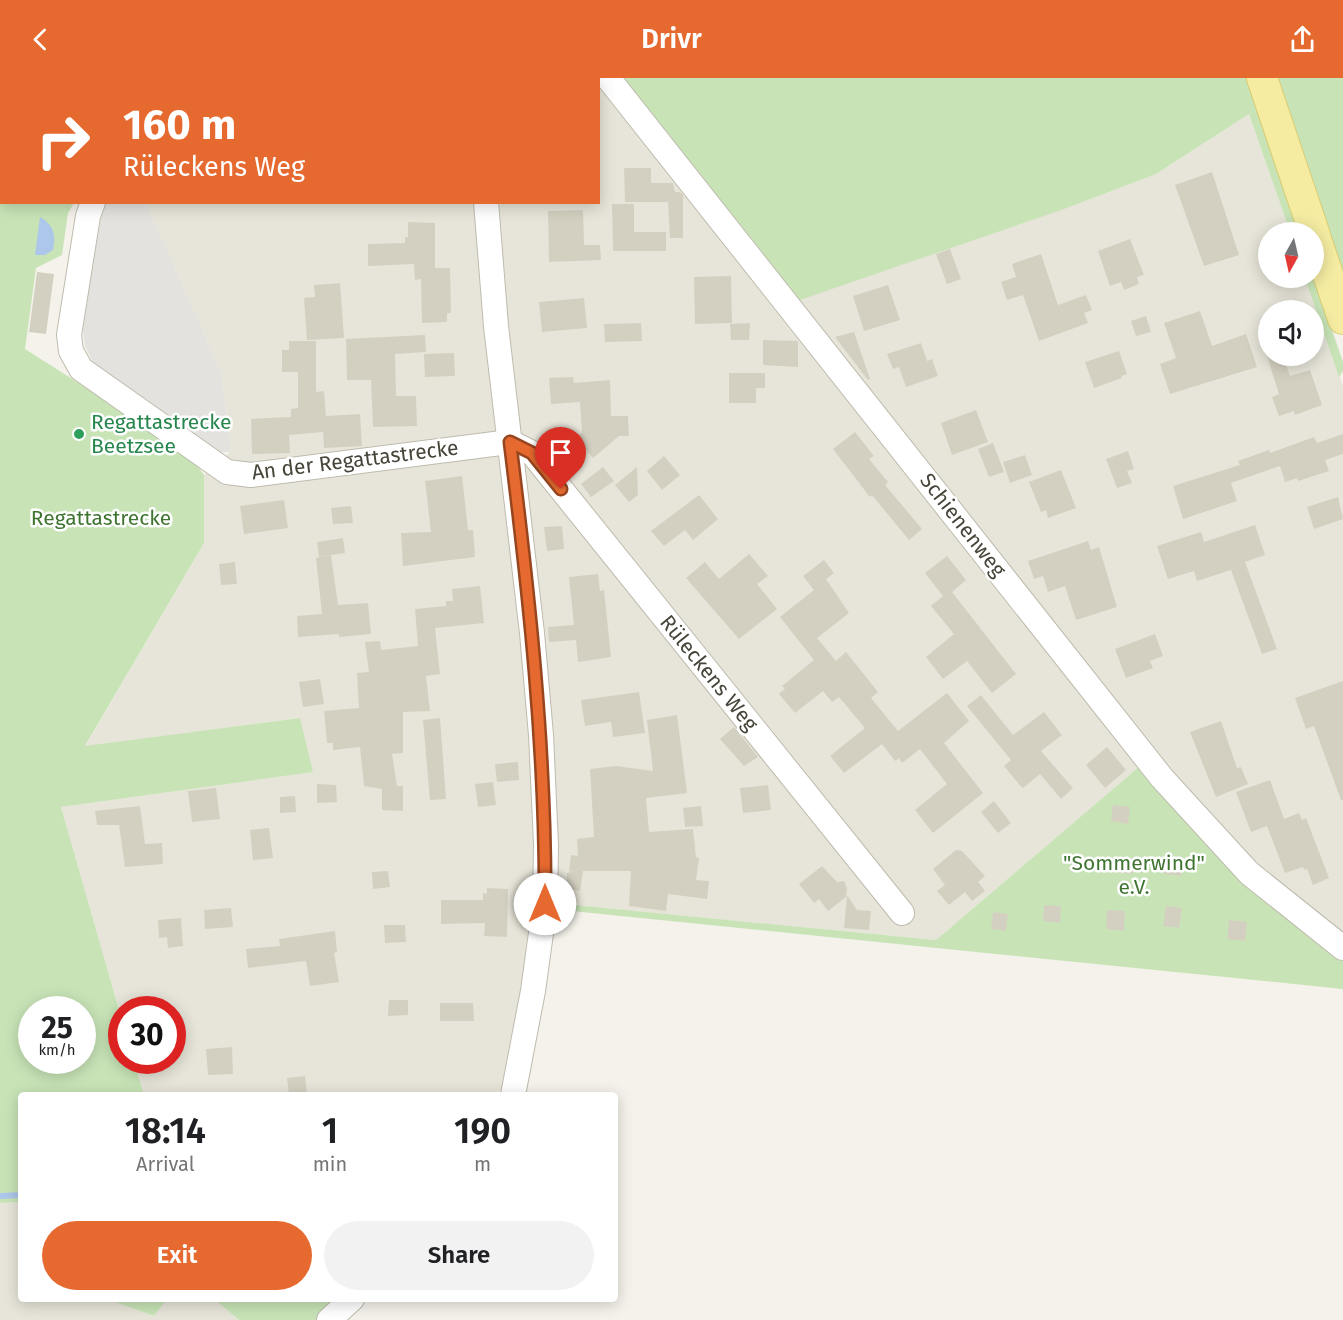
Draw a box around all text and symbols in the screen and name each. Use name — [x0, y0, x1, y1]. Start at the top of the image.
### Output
icon: back — [24, 23, 57, 56]
text: Drivr — [641, 23, 702, 55]
icon: share — [1286, 23, 1319, 56]
text: 160 m — [123, 100, 236, 150]
icon: right — [24, 102, 102, 180]
text: Rüleckens Weg — [123, 151, 305, 183]
north arrow — [1258, 222, 1324, 288]
map controls — [1258, 222, 1324, 366]
button: sound — [1258, 300, 1324, 366]
place label: Regattastrecke Beetzsee — [91, 409, 231, 459]
marker: Regattastrecke Beetzsee — [72, 427, 86, 441]
pin — [535, 427, 586, 489]
street label: An der Regattastrecke — [250, 434, 460, 486]
icon: arrive — [544, 436, 577, 469]
street label: Schienenweg — [914, 468, 1012, 582]
park label: Regattastrecke — [31, 505, 171, 531]
street label: Rüleckens Weg — [654, 610, 764, 736]
park label: "Sommerwind" e.V. — [1063, 850, 1205, 900]
position arrow — [513, 872, 577, 936]
speed limit sign: 30 — [108, 996, 186, 1074]
text: 25 — [41, 1010, 73, 1046]
text: km/h — [38, 1041, 76, 1059]
text: 18:14 — [125, 1109, 206, 1153]
text: 1 — [322, 1109, 338, 1153]
text: 190 — [454, 1109, 511, 1153]
text: Arrival — [136, 1152, 195, 1176]
text: min — [313, 1152, 347, 1176]
text: m — [474, 1152, 491, 1176]
button: Exit — [42, 1221, 312, 1290]
button: Share — [324, 1221, 594, 1290]

